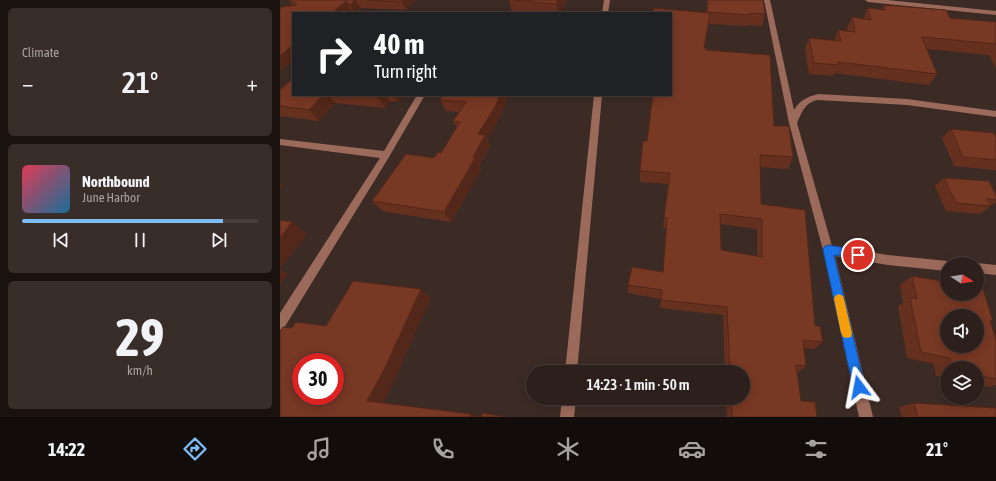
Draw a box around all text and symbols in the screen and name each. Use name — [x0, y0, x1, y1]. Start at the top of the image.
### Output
icon: right — [308, 28, 360, 80]
text: 40 m — [374, 28, 424, 60]
text: Climate — [22, 45, 59, 60]
text: Turn right — [374, 61, 437, 82]
text: 21° — [122, 65, 158, 99]
text: − — [22, 70, 33, 96]
text: + — [247, 70, 258, 96]
text: Northbound — [82, 173, 150, 190]
text: June Harbor — [82, 190, 140, 205]
icon: previous — [50, 229, 72, 251]
icon: pause — [129, 229, 151, 251]
icon: next — [208, 229, 230, 251]
pin — [841, 238, 875, 272]
icon: arrive — [847, 244, 869, 266]
north arrow — [940, 257, 984, 301]
map controls — [940, 257, 984, 405]
text: 29 — [116, 307, 164, 367]
button: sound — [940, 309, 984, 353]
speed limit sign: 30 — [292, 353, 344, 405]
button: layers — [940, 361, 984, 405]
text: km/h — [127, 363, 153, 378]
position arrow — [838, 366, 880, 408]
text: 14:23 · 1 min · 50 m — [586, 376, 690, 393]
icon: directions — [181, 435, 209, 463]
icon: music — [305, 435, 333, 463]
icon: phone — [429, 435, 457, 463]
icon: climate — [554, 435, 582, 463]
icon: car — [678, 435, 706, 463]
icon: filters — [802, 435, 830, 463]
text: 14:22 — [48, 439, 85, 460]
text: 21° — [926, 439, 948, 460]

